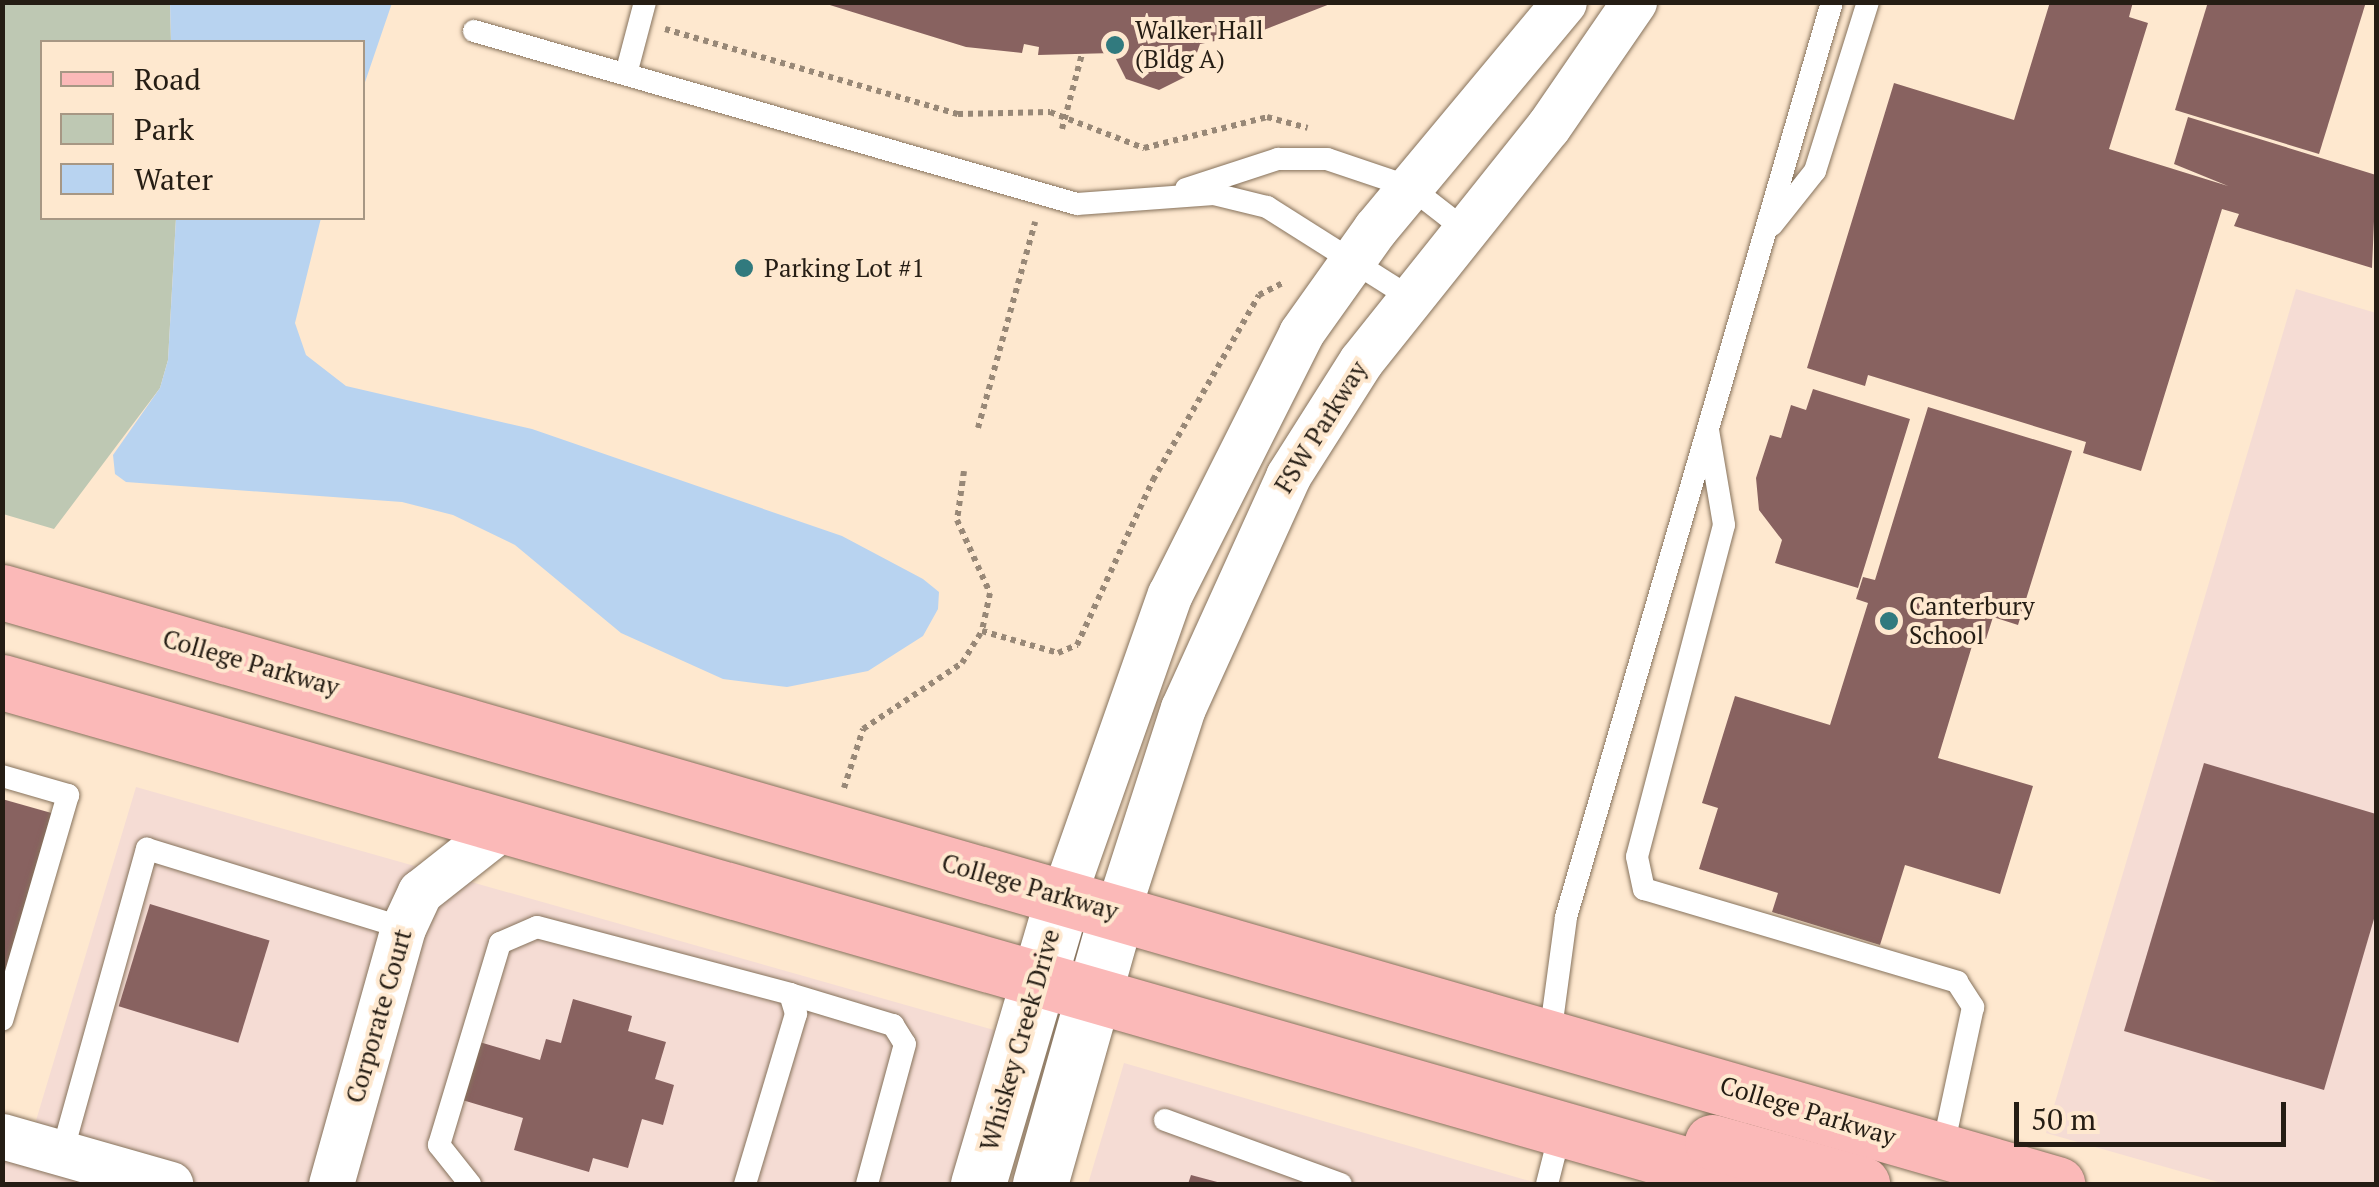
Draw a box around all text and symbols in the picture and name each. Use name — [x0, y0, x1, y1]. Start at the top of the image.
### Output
place label: Walker Hall (Bldg A) — [1135, 16, 1264, 75]
marker: Walker Hall (Bldg A) — [1104, 34, 1126, 56]
legend — [40, 40, 365, 220]
text: Road — [134, 59, 201, 99]
text: Park — [134, 109, 194, 149]
text: Water — [134, 159, 213, 199]
place label: Parking Lot #1 — [764, 253, 925, 283]
marker: Parking Lot #1 — [733, 257, 755, 279]
street label: FSW Parkway — [1269, 356, 1373, 498]
place label: Canterbury School — [1909, 592, 2035, 651]
marker: Canterbury School — [1878, 610, 1900, 632]
street label: College Parkway — [159, 623, 343, 703]
street label: College Parkway — [938, 847, 1122, 927]
street label: Corporate Court — [340, 926, 418, 1106]
street label: Whiskey Creek Drive — [974, 926, 1066, 1154]
street label: College Parkway — [1717, 1070, 1899, 1152]
scale bar — [2019, 1082, 2292, 1144]
text: 50 m — [2031, 1099, 2096, 1139]

